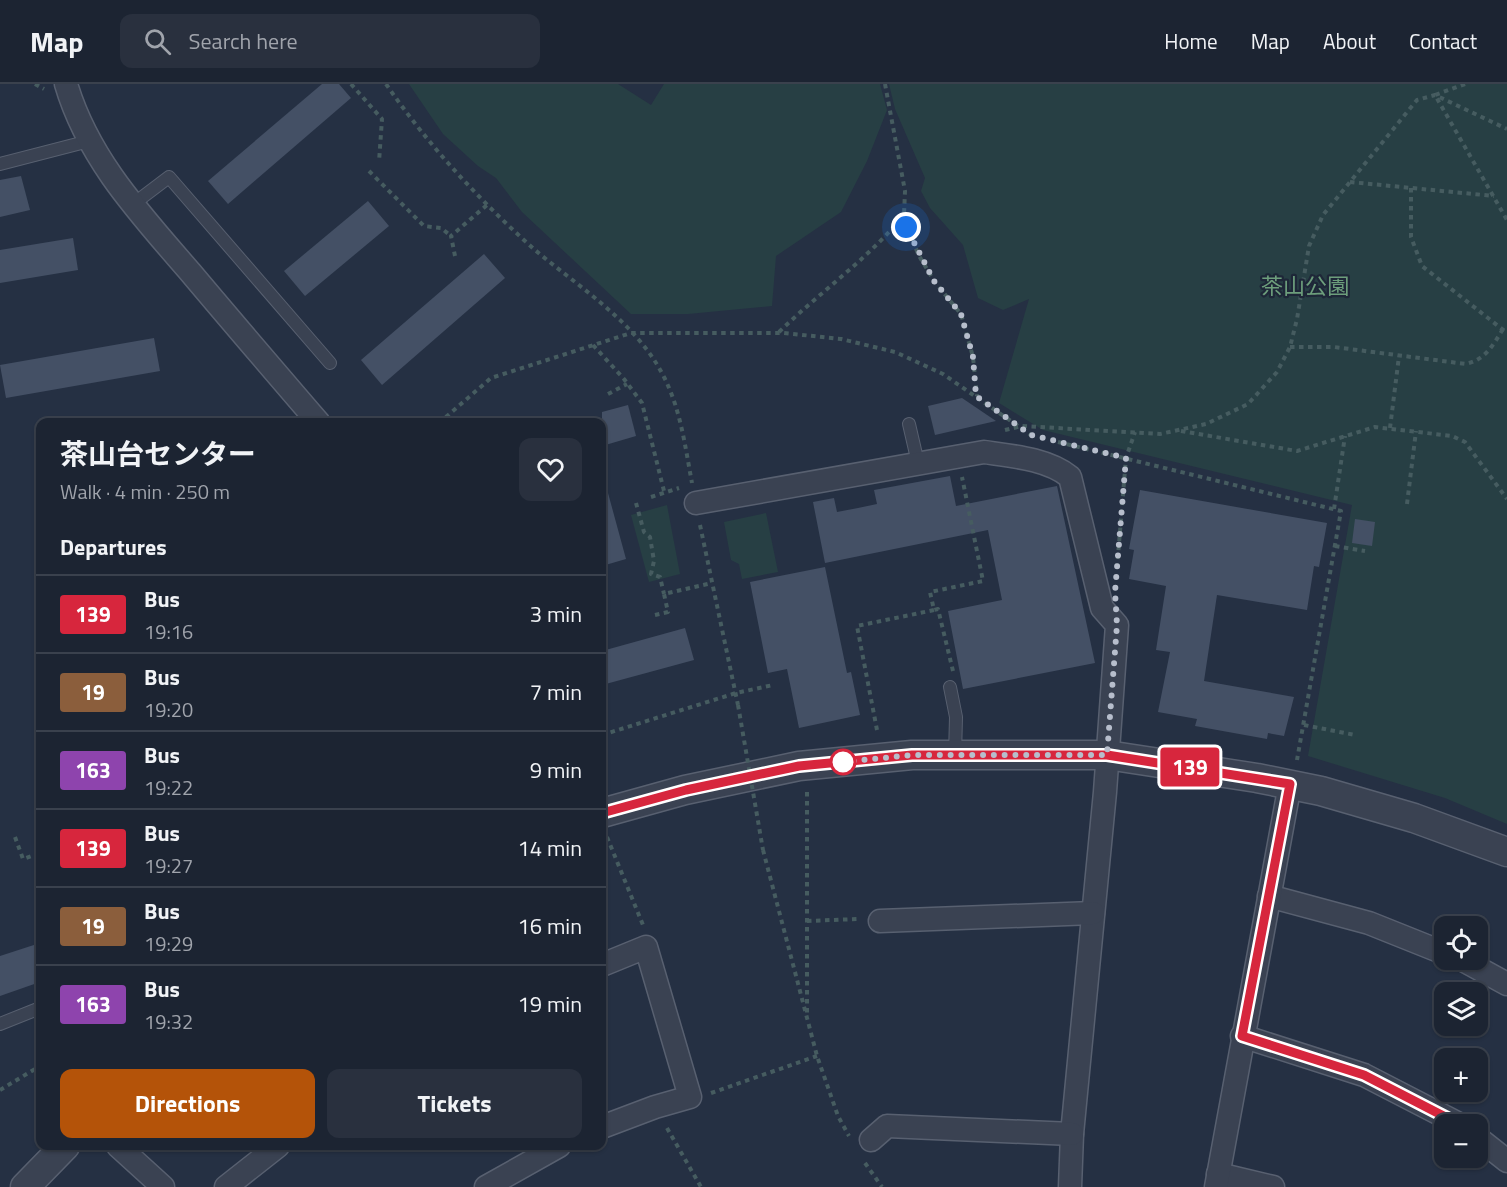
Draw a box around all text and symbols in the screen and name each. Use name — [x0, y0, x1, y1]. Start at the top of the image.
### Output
search box — [120, 14, 540, 68]
text: Map — [30, 20, 84, 63]
text: Search here — [189, 24, 298, 58]
icon: search — [141, 25, 174, 58]
text: Home — [1164, 25, 1218, 57]
text: Map — [1251, 25, 1290, 57]
text: About — [1323, 25, 1376, 57]
text: Contact — [1409, 25, 1477, 57]
your location — [891, 212, 921, 242]
park label: 茶山公園 — [1261, 269, 1349, 303]
text: 茶山台センター — [60, 432, 256, 475]
button: heart — [519, 438, 582, 501]
text: Walk · 4 min · 250 m — [60, 476, 230, 507]
text: Departures — [60, 530, 167, 564]
text: Bus — [144, 582, 180, 616]
text: 3 min — [530, 597, 582, 631]
text: 139 — [75, 598, 111, 630]
text: 19:16 — [144, 616, 193, 647]
text: Bus — [144, 660, 180, 694]
text: 7 min — [530, 675, 582, 709]
text: 19 — [81, 676, 105, 708]
text: 19:20 — [144, 694, 193, 725]
text: Bus — [144, 738, 180, 772]
line badge: 139 — [1156, 748, 1224, 786]
unlabelled marker — [830, 749, 856, 775]
text: 139 — [1172, 751, 1208, 783]
text: 9 min — [530, 753, 582, 787]
text: 163 — [75, 754, 111, 786]
text: 19:22 — [144, 772, 193, 803]
text: Bus — [144, 816, 180, 850]
text: 14 min — [517, 831, 582, 865]
text: 139 — [75, 832, 111, 864]
text: 19:27 — [144, 850, 193, 881]
text: Bus — [144, 894, 180, 928]
text: 16 min — [517, 909, 582, 943]
text: 19 — [81, 910, 105, 942]
map controls — [1434, 916, 1488, 1168]
button: locate — [1434, 916, 1488, 970]
text: 19:29 — [144, 928, 193, 959]
text: Bus — [144, 972, 180, 1006]
button: layers — [1434, 982, 1488, 1036]
text: 19 min — [517, 987, 582, 1021]
text: 163 — [75, 988, 111, 1020]
text: 19:32 — [144, 1006, 193, 1037]
button: + — [1434, 1048, 1488, 1102]
button: Directions — [60, 1069, 315, 1138]
button: Tickets — [327, 1069, 582, 1138]
button: − — [1434, 1114, 1488, 1168]

